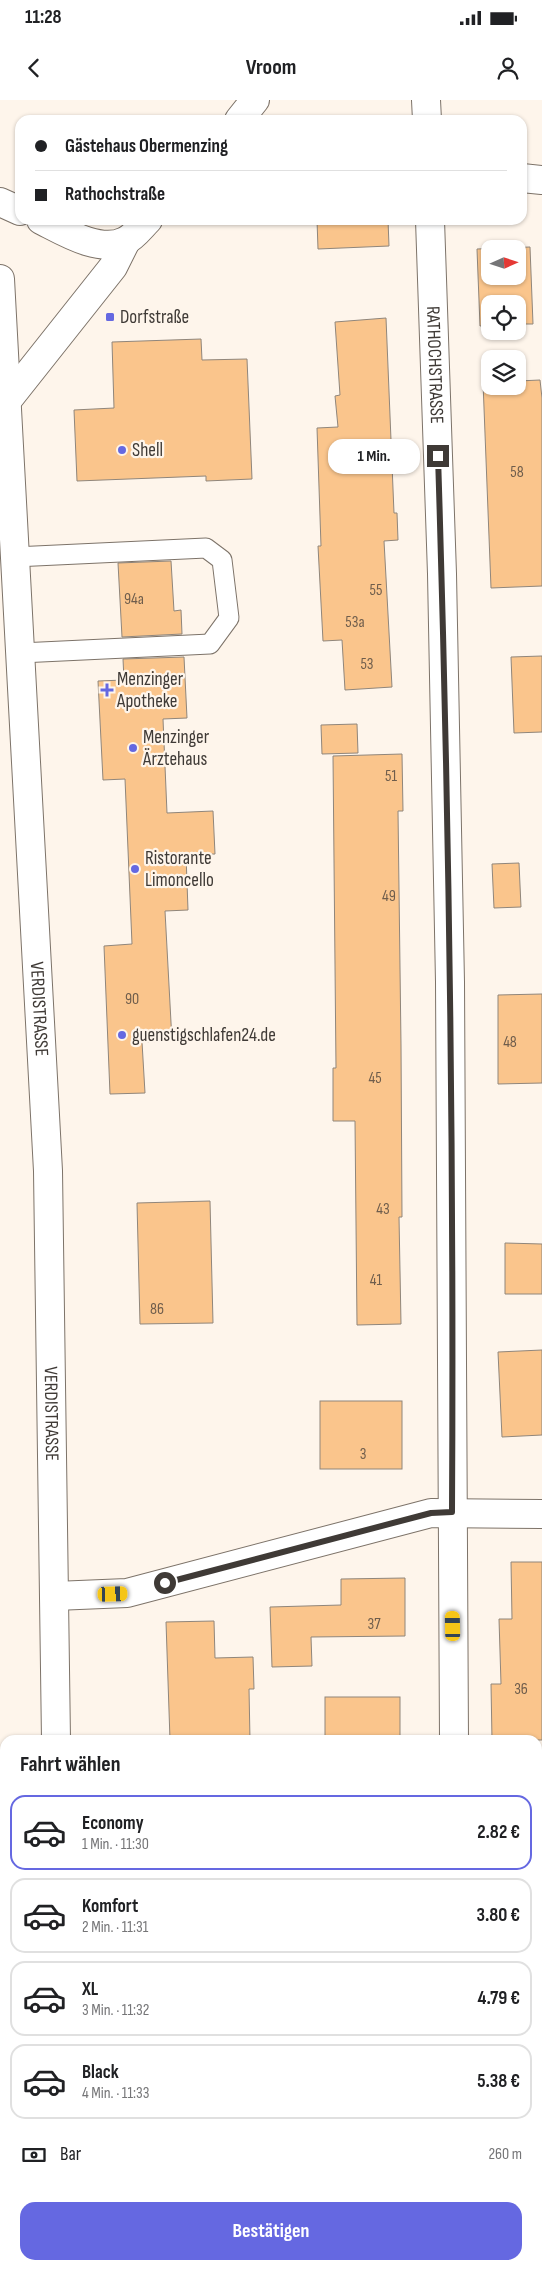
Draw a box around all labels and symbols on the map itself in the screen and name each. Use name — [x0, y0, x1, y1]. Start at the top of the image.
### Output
north arrow — [481, 240, 526, 285]
place label: Dorfstraße — [120, 306, 189, 329]
street label: RATHOCHSTRASSE — [421, 306, 448, 424]
marker: Dorfstraße — [104, 311, 116, 323]
callout: 1 Min. — [328, 438, 420, 474]
place label: Shell — [132, 439, 163, 462]
marker: Shell — [116, 444, 128, 456]
route end — [427, 445, 449, 467]
house number: 58 — [510, 463, 524, 482]
house number: 55 — [370, 581, 382, 600]
house number: 94a — [124, 590, 144, 609]
house number: 53a — [345, 613, 365, 632]
house number: 53 — [360, 655, 374, 674]
place label: Menzinger Apotheke — [116, 668, 184, 713]
marker: Menzinger Apotheke — [101, 684, 113, 696]
place label: Menzinger Ärztehaus — [142, 726, 210, 771]
marker: Menzinger Ärztehaus — [127, 742, 139, 754]
house number: 51 — [385, 767, 397, 786]
place label: Ristorante Limoncello — [145, 847, 214, 892]
marker: Ristorante Limoncello — [129, 863, 141, 875]
house number: 49 — [382, 887, 396, 906]
street label: VERDISTRASSE — [25, 961, 53, 1057]
house number: 90 — [125, 990, 139, 1009]
place label: guenstigschlafen24.de — [132, 1024, 276, 1047]
marker: guenstigschlafen24.de — [116, 1029, 128, 1041]
house number: 48 — [503, 1033, 517, 1052]
house number: 45 — [368, 1069, 382, 1088]
house number: 43 — [376, 1200, 390, 1219]
house number: 41 — [370, 1271, 383, 1290]
house number: 86 — [150, 1300, 164, 1319]
street label: VERDISTRASSE — [39, 1366, 64, 1461]
house number: 3 — [360, 1445, 366, 1464]
route start — [154, 1572, 176, 1594]
car — [97, 1586, 128, 1602]
car — [445, 1611, 460, 1641]
house number: 37 — [367, 1615, 381, 1634]
house number: 36 — [514, 1680, 528, 1699]

